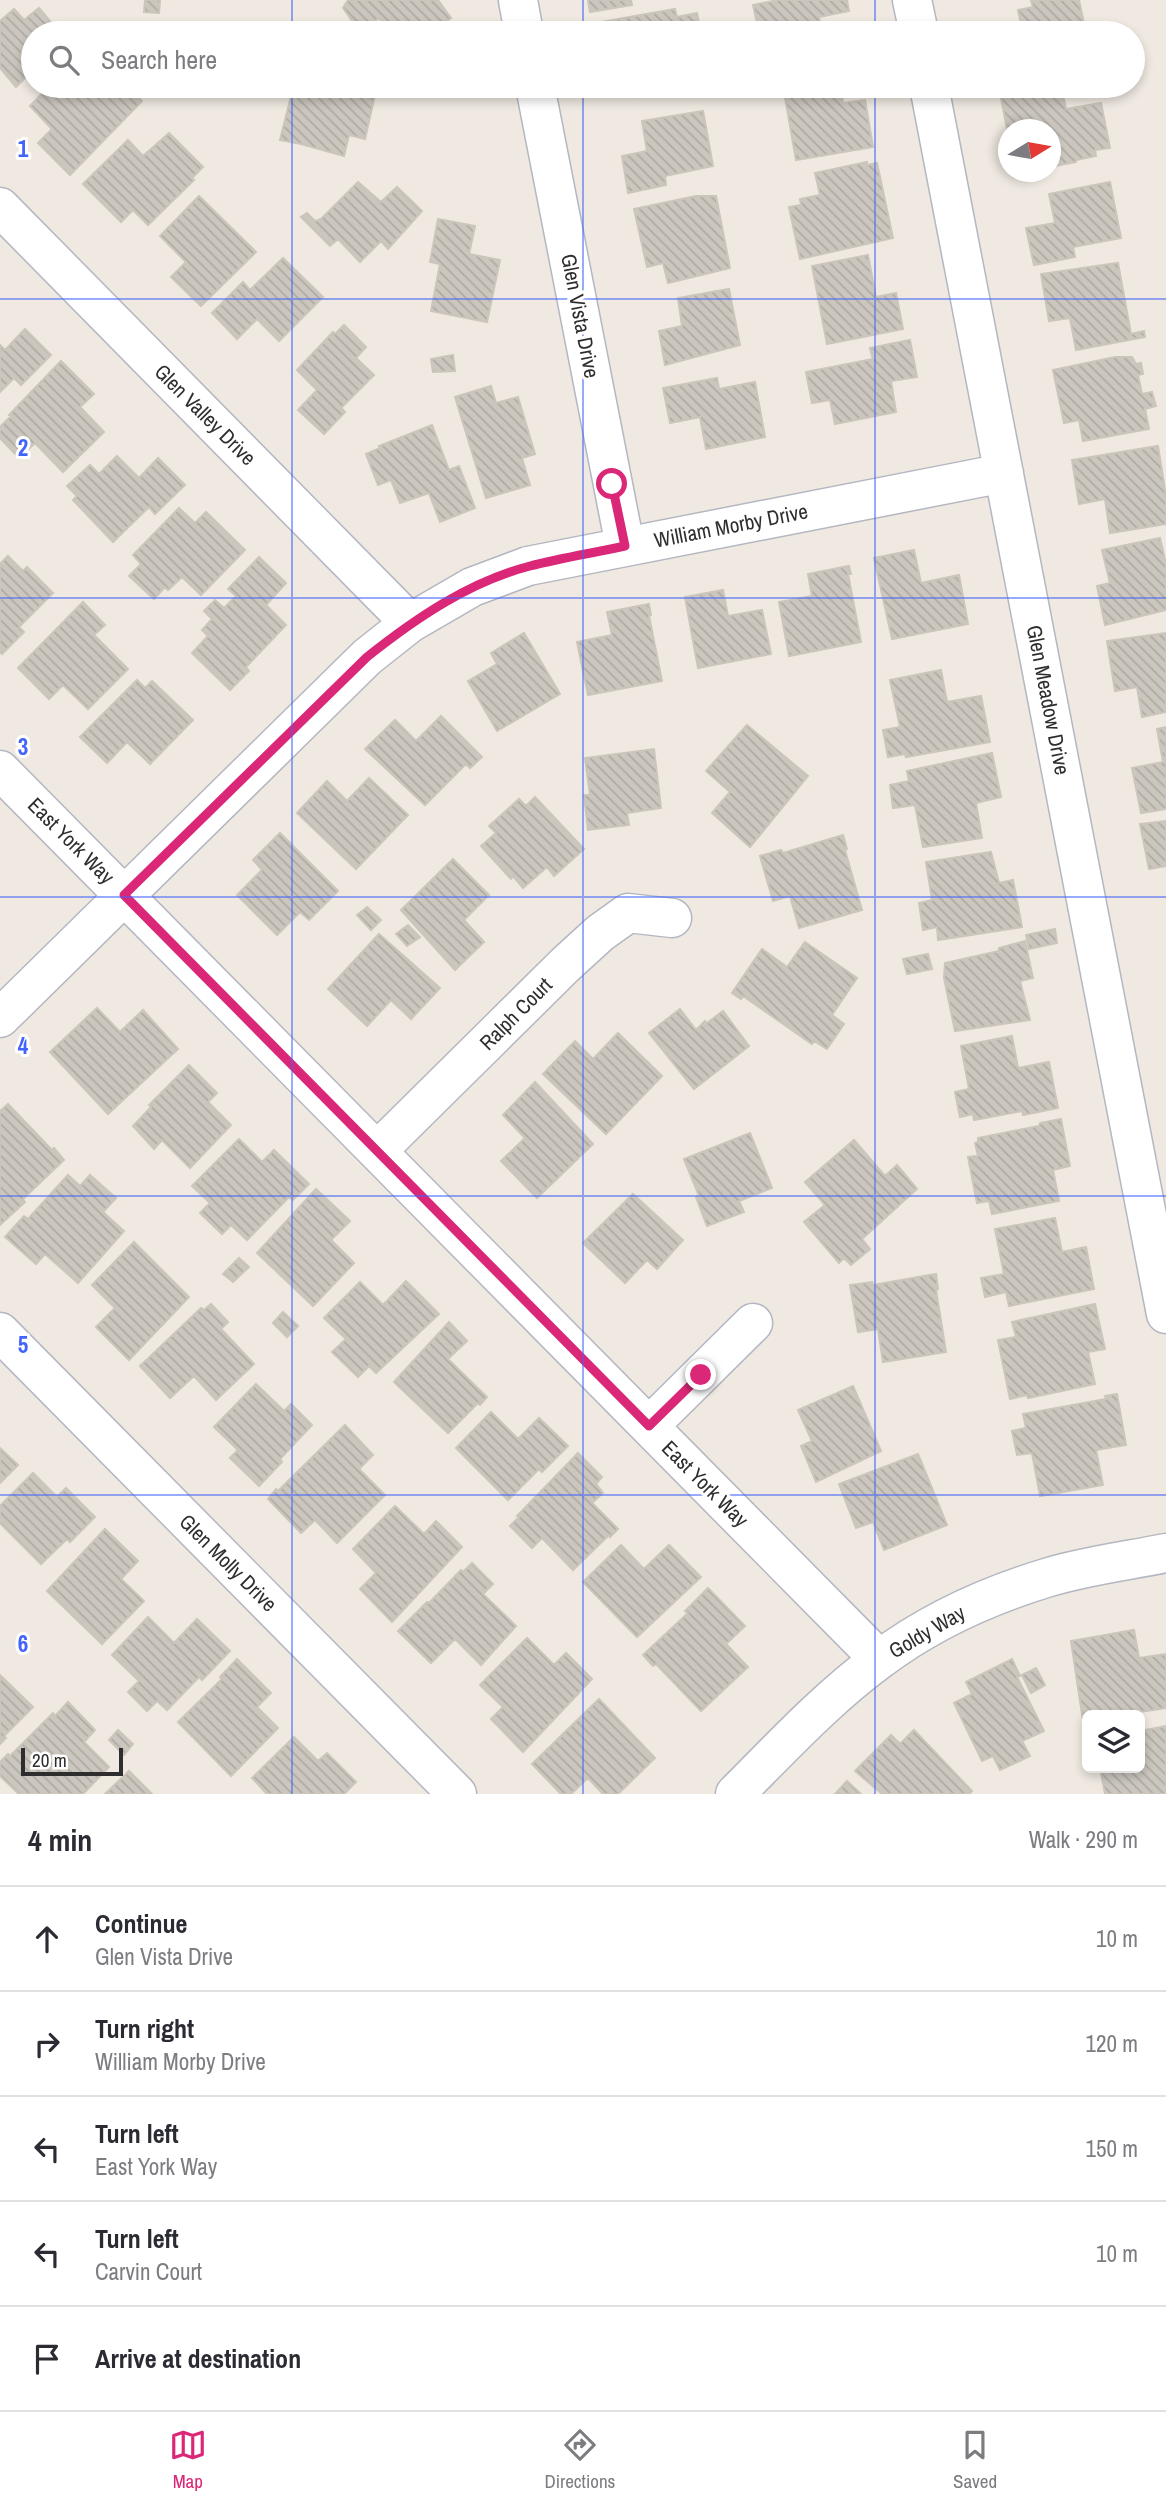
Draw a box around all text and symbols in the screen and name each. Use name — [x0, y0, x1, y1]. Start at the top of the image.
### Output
search box — [21, 21, 1145, 98]
icon: search — [45, 41, 83, 79]
text: Search here — [101, 42, 217, 77]
north arrow — [998, 119, 1061, 182]
text: 1 — [18, 133, 29, 164]
street label: Glen Vista Drive — [554, 251, 607, 381]
street label: Glen Valley Drive — [148, 357, 263, 472]
text: 2 — [18, 432, 28, 463]
route start — [596, 468, 627, 499]
street label: William Morby Drive — [652, 496, 810, 555]
street label: Glen Meadow Drive — [1020, 622, 1077, 777]
text: 3 — [18, 731, 28, 762]
street label: East York Way — [22, 791, 121, 891]
street label: Ralph Court — [473, 971, 559, 1056]
text: 4 — [18, 1030, 29, 1061]
text: 5 — [18, 1329, 28, 1360]
route end — [685, 1359, 716, 1390]
street label: East York Way — [656, 1434, 755, 1534]
street label: Glen Molly Drive — [173, 1507, 284, 1618]
street label: Goldy Way — [883, 1598, 971, 1665]
text: 6 — [18, 1628, 28, 1659]
map controls — [1082, 1710, 1145, 1773]
button: layers — [1082, 1710, 1145, 1773]
scale bar — [21, 1745, 122, 1777]
text: 20 m — [32, 1747, 67, 1773]
text: 4 min — [28, 1820, 92, 1860]
text: Walk · 290 m — [1029, 1824, 1138, 1855]
text: Continue — [95, 1906, 187, 1941]
icon: ahead — [28, 1920, 66, 1958]
text: 10 m — [1096, 1923, 1138, 1954]
text: Glen Vista Drive — [95, 1941, 233, 1972]
text: Turn right — [95, 2011, 194, 2046]
icon: right — [28, 2025, 66, 2063]
text: 120 m — [1086, 2028, 1138, 2059]
text: William Morby Drive — [95, 2046, 266, 2077]
text: Turn left — [95, 2116, 179, 2151]
icon: left — [28, 2130, 66, 2168]
text: 150 m — [1086, 2133, 1138, 2164]
text: East York Way — [95, 2151, 217, 2182]
text: Turn left — [95, 2221, 179, 2256]
icon: left — [28, 2235, 66, 2273]
text: 10 m — [1096, 2238, 1138, 2269]
text: Carvin Court — [95, 2256, 202, 2287]
icon: arrive — [28, 2340, 66, 2378]
text: Arrive at destination — [95, 2341, 301, 2376]
tab: Map — [169, 2426, 207, 2494]
tab: Directions — [544, 2426, 615, 2494]
tab: Saved — [953, 2426, 997, 2494]

